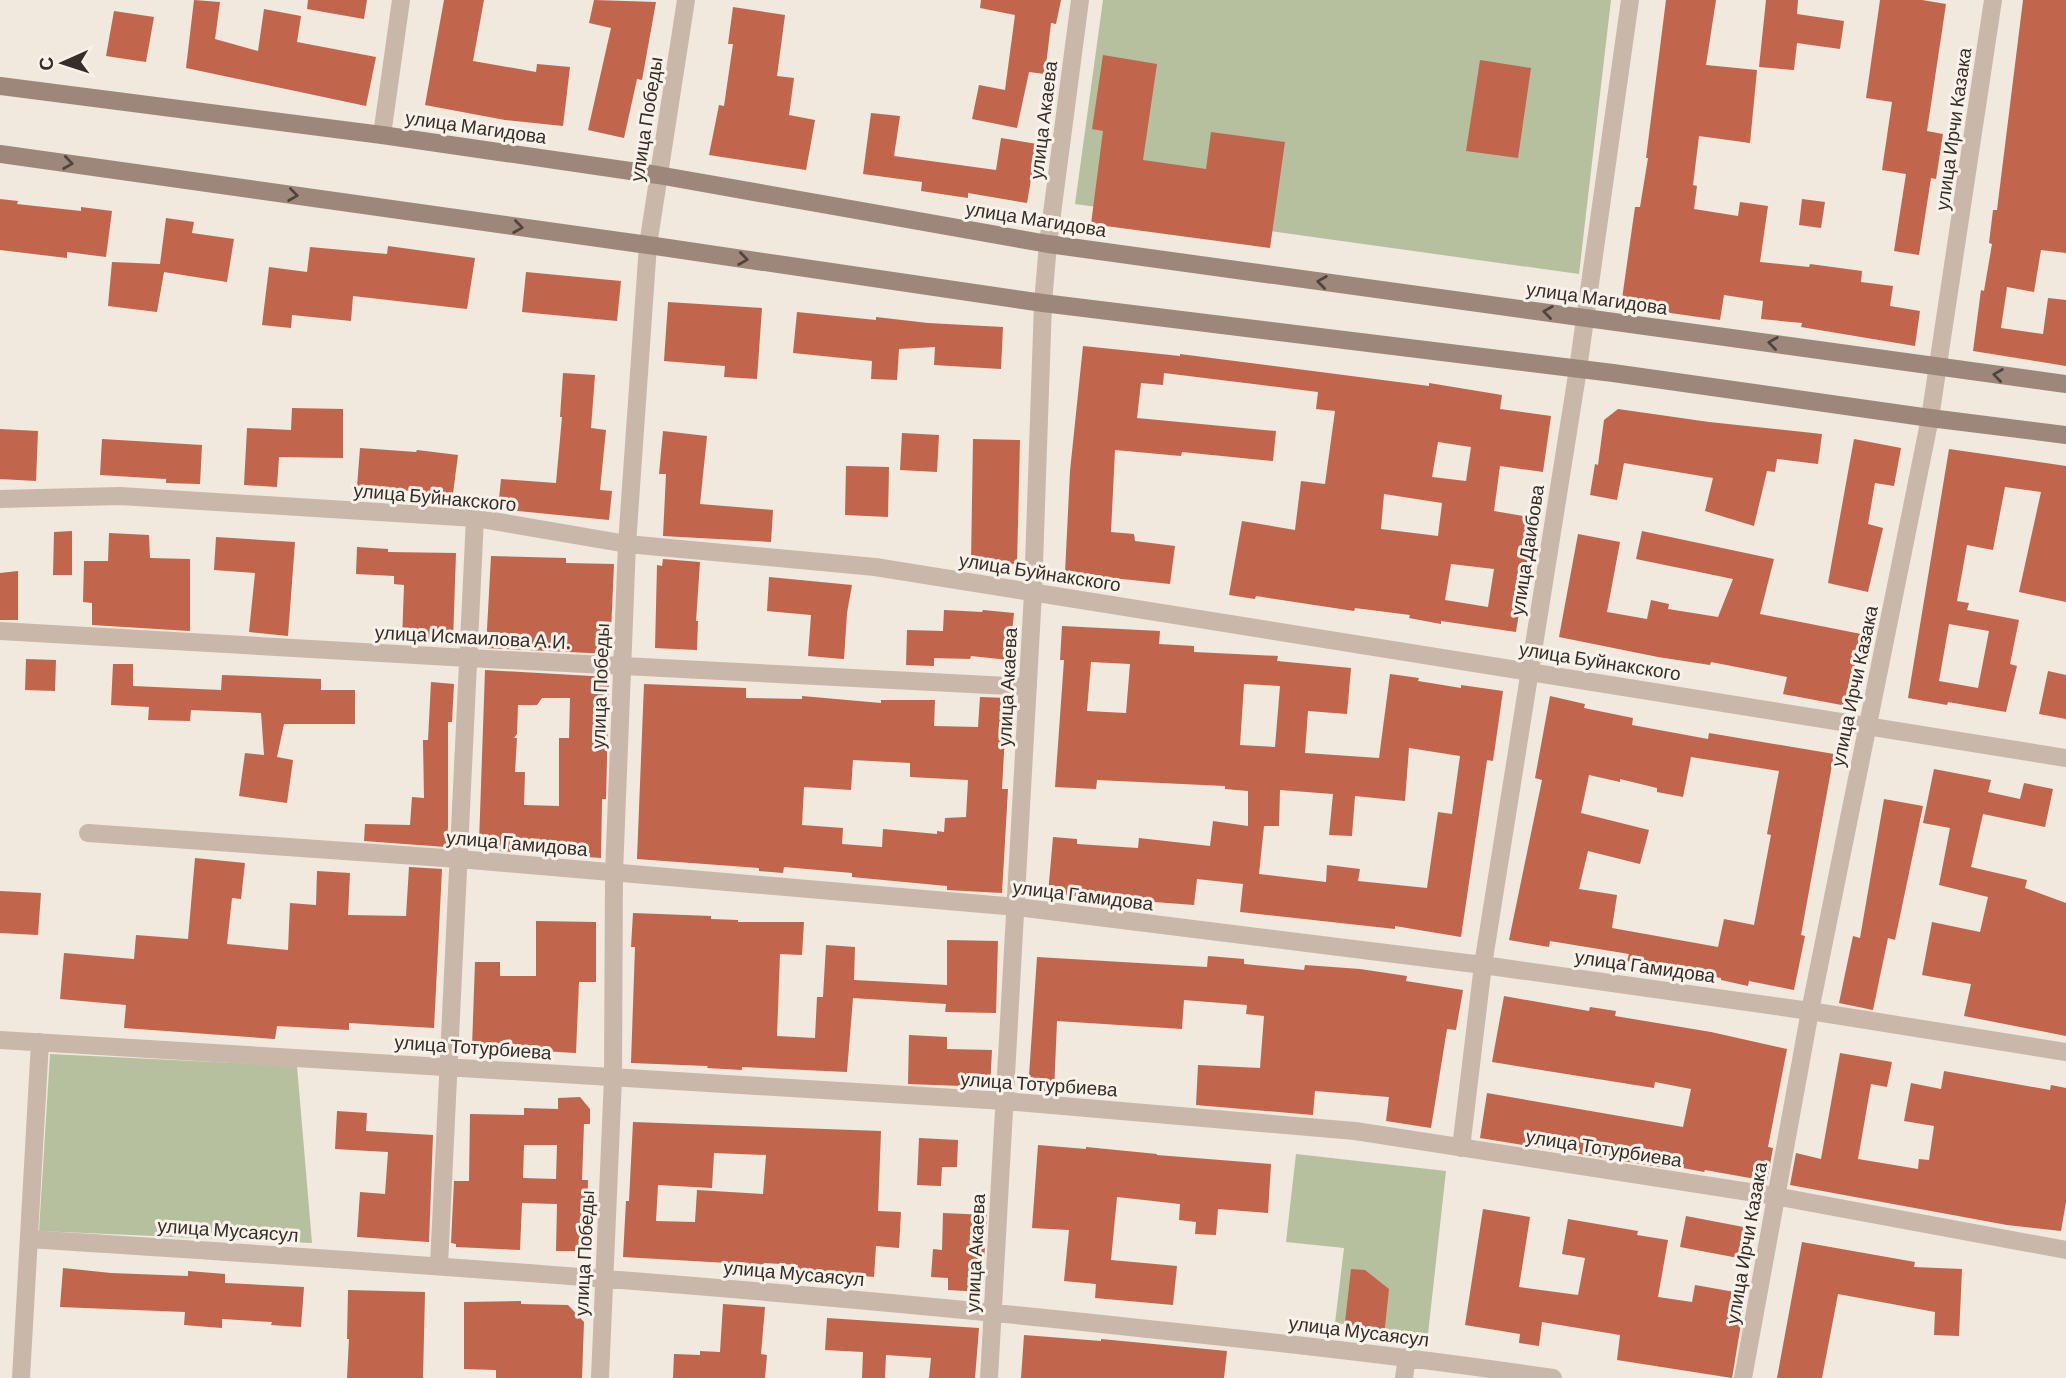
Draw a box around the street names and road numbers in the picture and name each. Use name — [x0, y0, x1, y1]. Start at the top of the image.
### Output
street label: улица Ирчи Казака — [1930, 46, 1975, 212]
street label: улица Победы — [624, 55, 667, 183]
street label: улица Акаева — [1024, 59, 1061, 180]
street label: улица Магидова — [404, 105, 549, 148]
street label: улица Магидова — [964, 196, 1109, 241]
street label: улица Магидова — [1525, 276, 1670, 319]
street label: улица Буйнакского — [353, 478, 517, 515]
street label: улица Даибова — [1505, 483, 1548, 617]
street label: улица Буйнакского — [958, 547, 1123, 596]
street label: улица Ирчи Казака — [1825, 603, 1882, 769]
street label: улица Исмаилова А.И. — [374, 620, 572, 653]
street label: улица Победы — [586, 623, 613, 749]
street label: улица Акаева — [992, 627, 1021, 747]
street label: улица Буйнакского — [1518, 636, 1683, 685]
street label: улица Гамидова — [446, 825, 589, 860]
street label: улица Гамидова — [1011, 874, 1155, 915]
street label: улица Гамидова — [1573, 944, 1717, 987]
street label: улица Тотурбиева — [394, 1030, 553, 1063]
street label: улица Тотурбиева — [960, 1067, 1119, 1100]
street label: улица Тотурбиева — [1524, 1124, 1684, 1171]
street label: улица Ирчи Казака — [1720, 1160, 1771, 1326]
street label: улица Победы — [569, 1190, 598, 1316]
street label: улица Акаева — [960, 1193, 989, 1313]
street label: улица Мусаясул — [157, 1213, 299, 1246]
street label: улица Мусаясул — [723, 1255, 865, 1290]
street label: улица Мусаясул — [1287, 1310, 1431, 1351]

